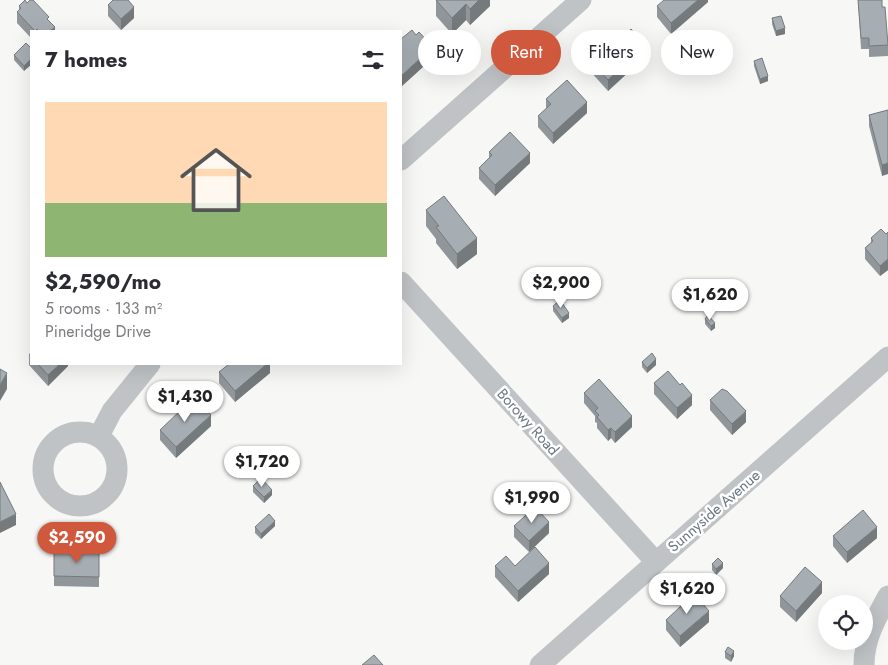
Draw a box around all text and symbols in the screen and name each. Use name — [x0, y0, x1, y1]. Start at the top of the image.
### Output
chip: Buy — [418, 30, 481, 75]
chip: Rent — [491, 30, 561, 75]
chip: Filters — [571, 30, 651, 75]
chip: New — [661, 30, 733, 75]
text: 7 homes — [45, 45, 127, 75]
icon: filters — [359, 46, 387, 74]
icon: home — [171, 135, 261, 225]
pin: $2,900 — [520, 266, 602, 309]
text: $2,590/mo — [45, 267, 161, 297]
text: $2,900 — [532, 271, 590, 294]
pin: $1,620 — [669, 278, 751, 321]
text: $1,620 — [682, 283, 738, 306]
text: 5 rooms · 133 m² — [45, 297, 162, 320]
text: Pineridge Drive — [45, 320, 151, 343]
pin: $1,430 — [144, 380, 226, 423]
street label: Borowy Road — [492, 384, 564, 460]
text: $1,430 — [158, 385, 212, 408]
pin: $1,720 — [221, 446, 303, 488]
text: $1,720 — [235, 450, 289, 473]
street label: Sunnyside Avenue — [663, 465, 765, 557]
pin: $1,990 — [491, 482, 573, 524]
text: $1,990 — [504, 486, 560, 509]
pin: $2,590 — [36, 522, 118, 564]
text: $2,590 — [48, 526, 106, 549]
pin: $1,620 — [646, 572, 728, 615]
text: $1,620 — [659, 577, 715, 600]
map controls — [818, 595, 873, 650]
button: locate — [818, 595, 873, 650]

